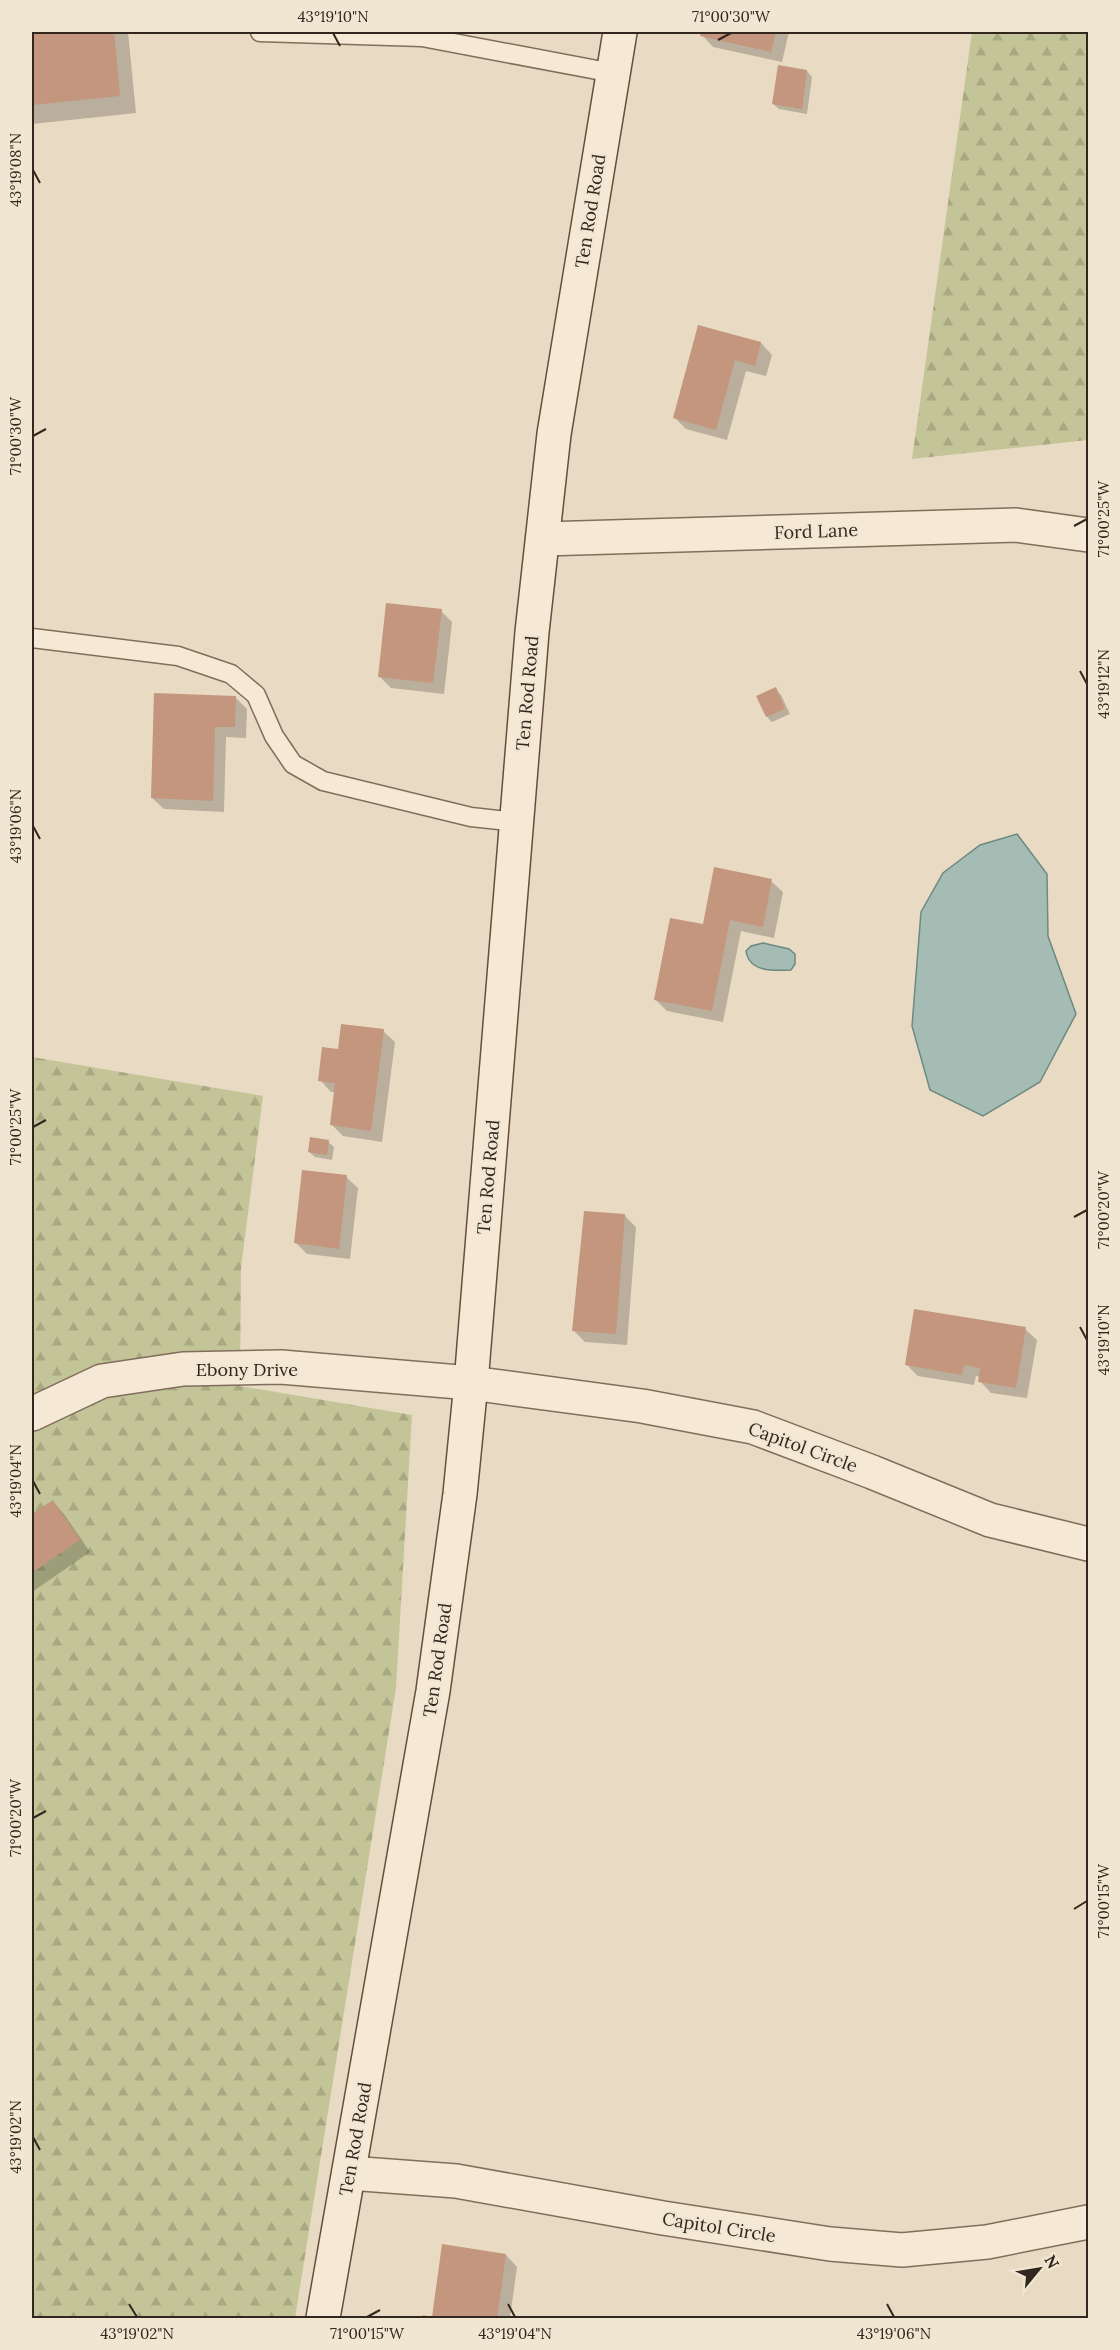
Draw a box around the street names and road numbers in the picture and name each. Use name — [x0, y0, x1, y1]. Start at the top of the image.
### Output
street label: Ten Rod Road — [570, 152, 610, 270]
street label: Ford Lane — [774, 518, 859, 544]
street label: Ten Rod Road — [511, 634, 543, 751]
street label: Ten Rod Road — [472, 1118, 504, 1235]
street label: Ebony Drive — [196, 1358, 298, 1381]
street label: Capitol Circle — [745, 1417, 861, 1477]
street label: Ten Rod Road — [418, 1601, 456, 1719]
street label: Ten Rod Road — [334, 2080, 376, 2198]
street label: Capitol Circle — [661, 2207, 778, 2247]

